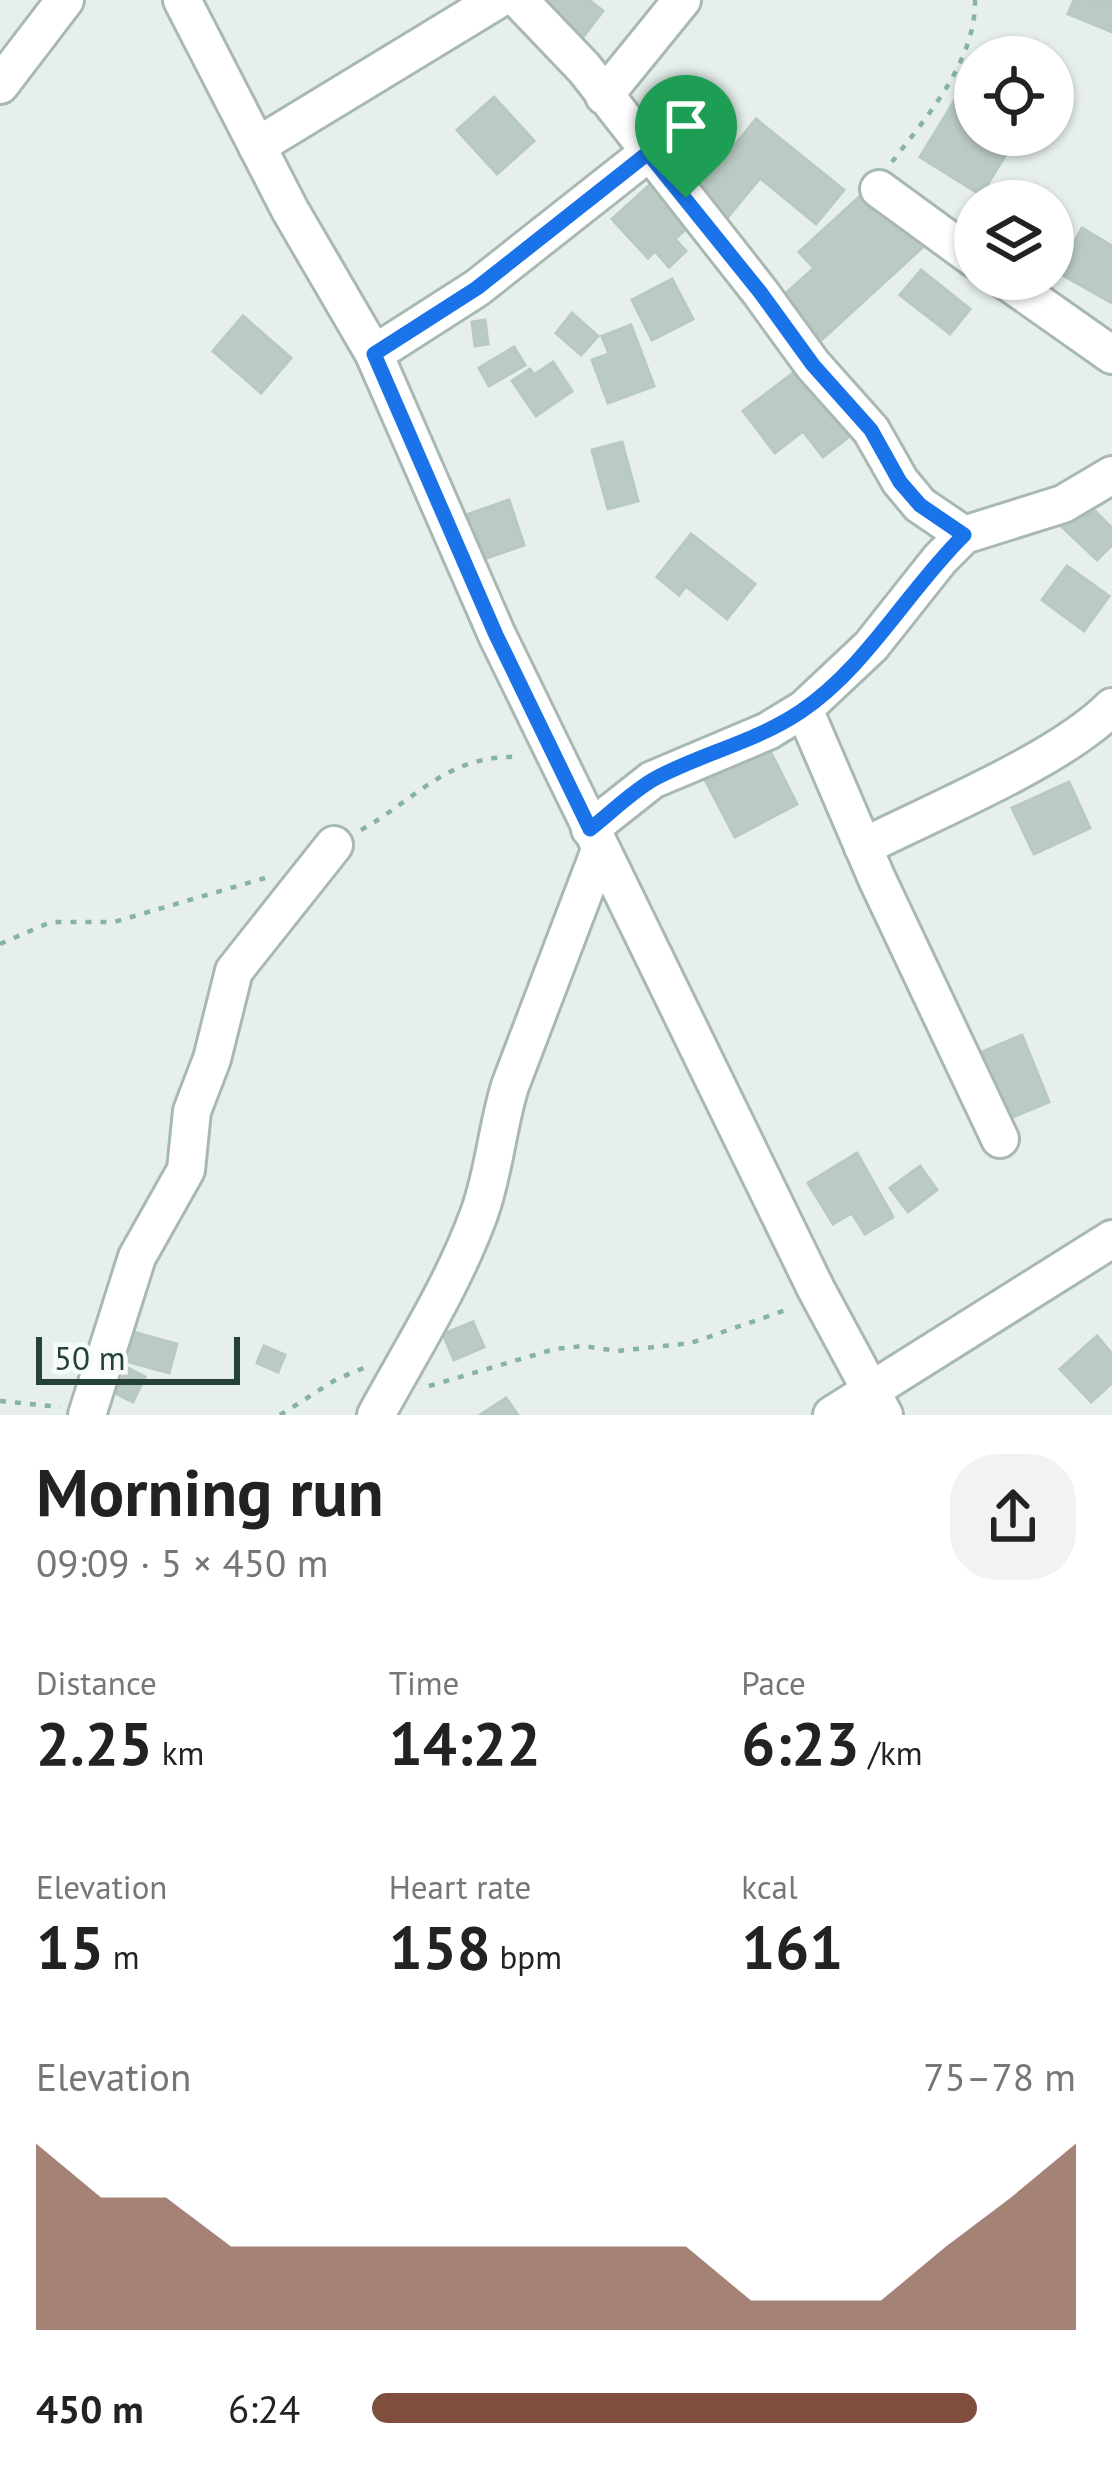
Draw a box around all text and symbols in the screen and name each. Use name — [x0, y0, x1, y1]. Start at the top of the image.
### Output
map controls — [954, 36, 1074, 300]
button: locate — [954, 36, 1074, 156]
pin — [635, 75, 737, 198]
icon: arrive — [653, 93, 719, 159]
button: layers — [954, 180, 1074, 300]
scale bar — [36, 1331, 240, 1384]
text: 50 m — [54, 1336, 126, 1379]
text: Morning run — [36, 1449, 384, 1534]
button: share — [950, 1454, 1076, 1580]
text: 09:09 · 5 × 450 m — [36, 1537, 328, 1588]
text: Distance — [36, 1661, 157, 1704]
text: Time — [389, 1661, 459, 1704]
text: Pace — [741, 1661, 806, 1704]
text: 2.25 — [36, 1704, 153, 1782]
text: 14:22 — [389, 1704, 541, 1782]
text: 6:23 — [741, 1704, 860, 1782]
text: km — [153, 1731, 204, 1774]
text: /km — [860, 1731, 923, 1774]
text: Elevation — [36, 1865, 167, 1908]
text: Heart rate — [389, 1865, 531, 1908]
text: kcal — [741, 1865, 798, 1908]
text: 15 — [36, 1908, 104, 1986]
text: 158 — [389, 1908, 491, 1986]
text: 161 — [741, 1908, 843, 1986]
text: m — [104, 1935, 140, 1978]
text: bpm — [491, 1935, 562, 1978]
text: Elevation — [36, 2051, 191, 2102]
text: 75–78 m — [923, 2051, 1076, 2102]
text: 450 m — [36, 2383, 144, 2434]
text: 6:24 — [228, 2383, 300, 2434]

